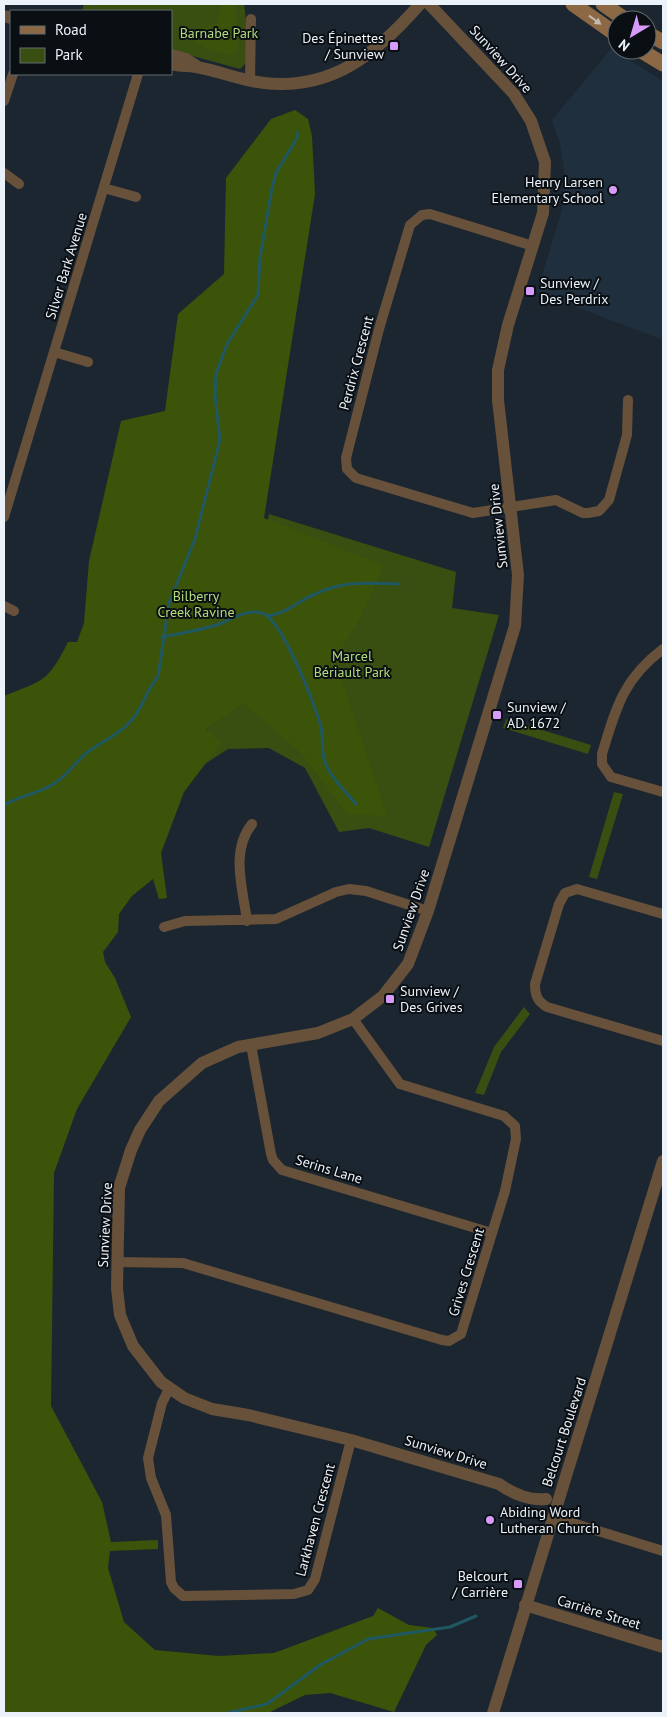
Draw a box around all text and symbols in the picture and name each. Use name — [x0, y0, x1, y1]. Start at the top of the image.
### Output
legend — [10, 10, 172, 75]
north arrow — [607, 10, 657, 60]
one-way arrow — [588, 15, 602, 25]
text: Road — [55, 20, 87, 39]
street label: Sunview Drive — [466, 21, 536, 97]
park label: Barnabe Park — [180, 24, 259, 42]
place label: Des Épinettes / Sunview — [302, 29, 385, 63]
text: N — [615, 35, 633, 55]
marker: Des Épinettes / Sunview — [388, 40, 400, 52]
text: Park — [55, 45, 83, 64]
place label: Henry Larsen Elementary School — [491, 173, 603, 207]
marker: Henry Larsen Elementary School — [607, 184, 619, 196]
street label: Silver Bark Avenue — [41, 210, 91, 322]
place label: Sunview / Des Perdrix — [540, 274, 608, 308]
marker: Sunview / Des Perdrix — [524, 285, 536, 297]
street label: Perdrix Crescent — [335, 314, 377, 412]
street label: Sunview Drive — [485, 483, 511, 569]
park label: Bilberry Creek Ravine — [157, 587, 235, 621]
park label: Marcel Bériault Park — [314, 647, 391, 681]
place label: Sunview / AD. 1672 — [507, 698, 567, 732]
marker: Sunview / AD. 1672 — [491, 709, 503, 721]
street label: Sunview Drive — [389, 867, 433, 953]
place label: Sunview / Des Grives — [400, 982, 463, 1016]
marker: Sunview / Des Grives — [384, 993, 396, 1005]
street label: Serins Lane — [293, 1150, 365, 1188]
street label: Sunview Drive — [94, 1182, 116, 1268]
street label: Grives Crescent — [444, 1225, 488, 1318]
street label: Belcourt Boulevard — [538, 1375, 590, 1489]
street label: Sunview Drive — [403, 1431, 489, 1473]
street label: Larkhaven Crescent — [291, 1461, 339, 1578]
place label: Abiding Word Lutheran Church — [500, 1503, 599, 1537]
marker: Abiding Word Lutheran Church — [484, 1514, 496, 1526]
place label: Belcourt / Carrière — [451, 1567, 508, 1601]
marker: Belcourt / Carrière — [512, 1578, 524, 1590]
street label: Carrière Street — [555, 1591, 643, 1633]

